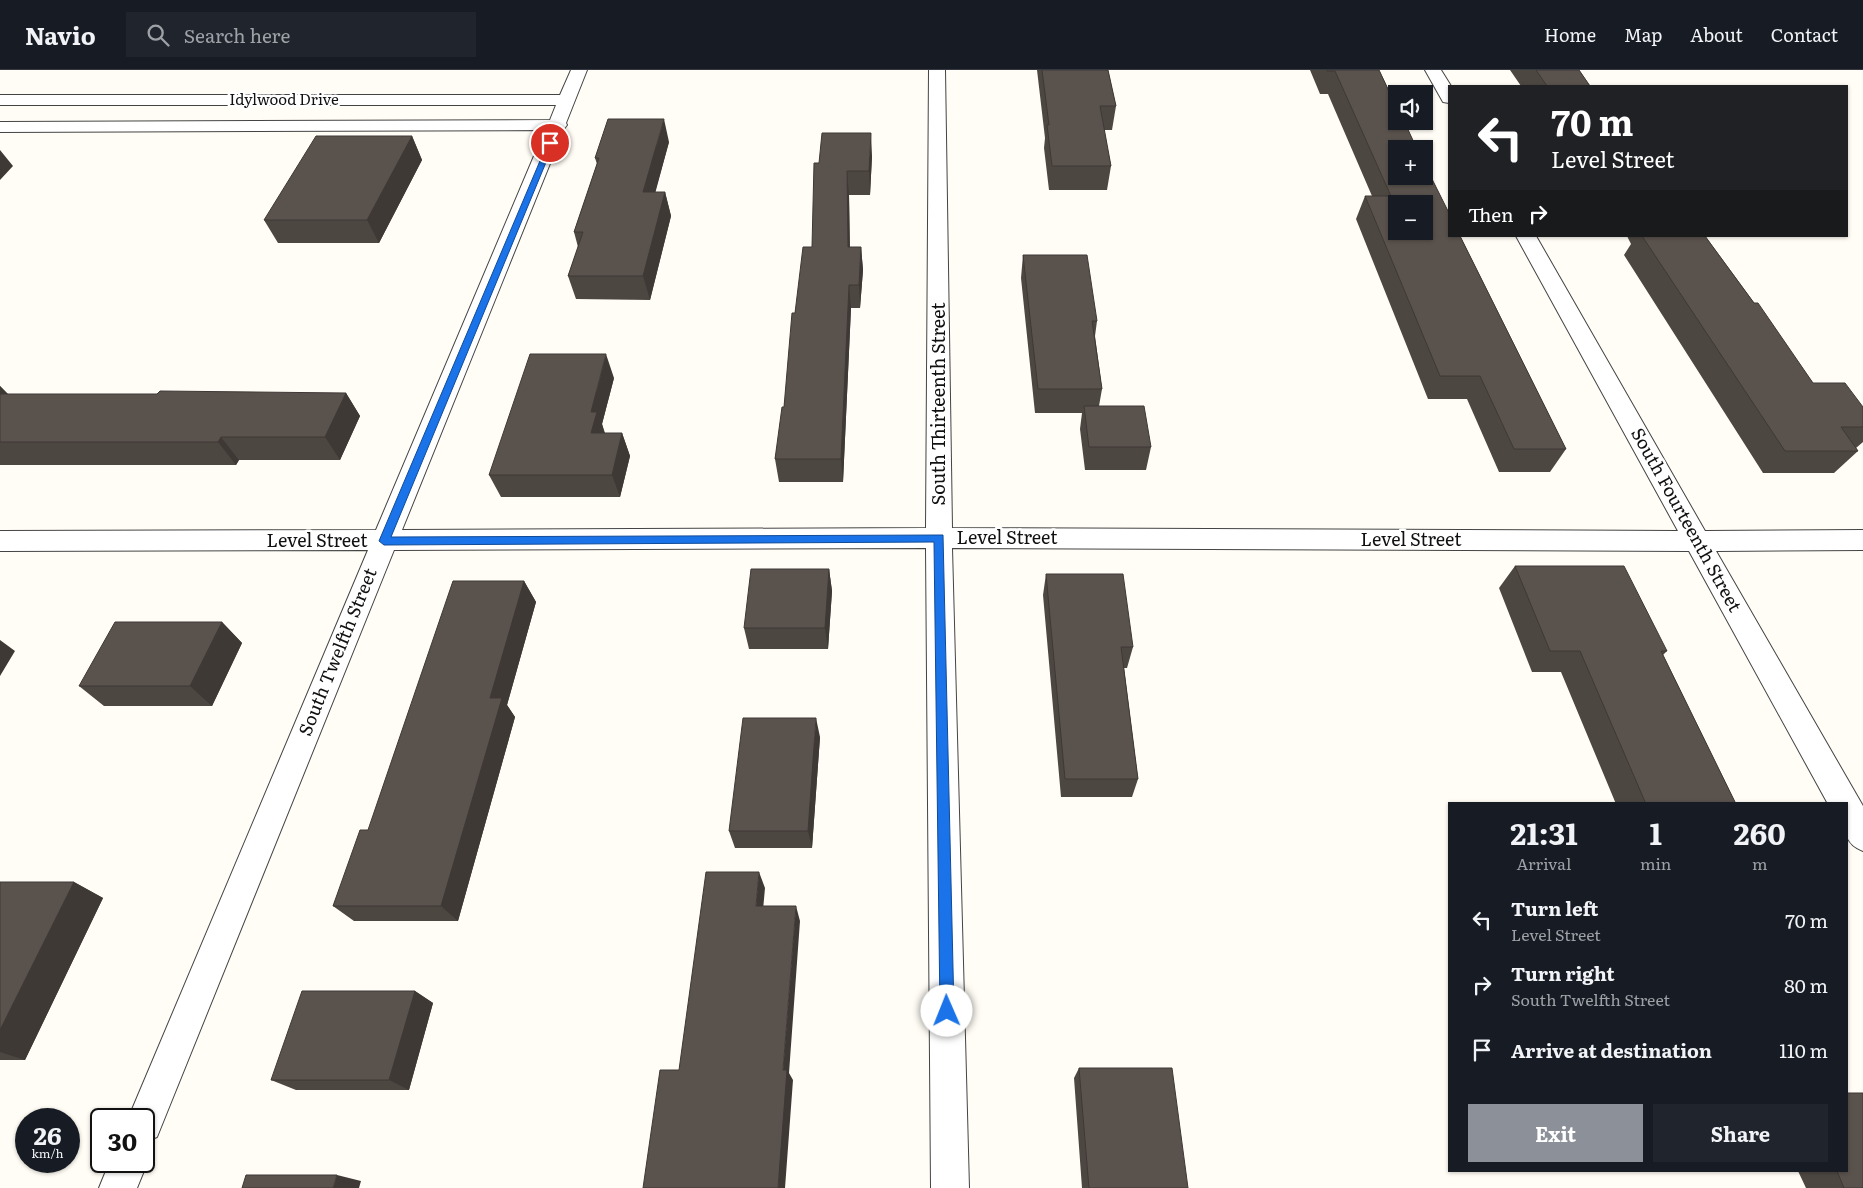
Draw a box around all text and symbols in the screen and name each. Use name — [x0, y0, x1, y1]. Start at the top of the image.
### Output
search box — [126, 12, 476, 57]
text: Navio — [25, 17, 96, 52]
icon: search — [144, 21, 172, 49]
text: Search here — [184, 21, 290, 49]
text: Home — [1544, 21, 1596, 48]
text: Map — [1624, 21, 1662, 48]
text: About — [1690, 21, 1743, 48]
text: Contact — [1771, 21, 1838, 48]
map controls — [1388, 85, 1433, 240]
button: sound — [1388, 85, 1433, 130]
street label: Idylwood Drive — [229, 87, 339, 110]
text: 70 m — [1551, 95, 1633, 147]
icon: left — [1468, 105, 1533, 170]
pin — [529, 122, 571, 164]
icon: arrive — [536, 129, 564, 157]
button: + — [1388, 140, 1433, 185]
text: Level Street — [1551, 142, 1674, 175]
button: − — [1388, 195, 1433, 240]
text: Then — [1468, 200, 1514, 228]
icon: right — [1524, 200, 1552, 228]
street label: South Thirteenth Street — [924, 302, 951, 505]
street label: South Fourteenth Street — [1625, 422, 1750, 617]
street label: Level Street — [957, 523, 1058, 550]
street label: Level Street — [1361, 525, 1462, 552]
street label: Level Street — [267, 526, 368, 553]
street label: South Twelfth Street — [291, 563, 383, 739]
text: 21:31 — [1510, 810, 1578, 854]
text: 1 — [1649, 810, 1662, 854]
text: 260 — [1734, 810, 1786, 854]
text: Arrival — [1517, 851, 1571, 875]
text: min — [1640, 851, 1671, 875]
text: m — [1752, 851, 1767, 875]
text: Turn left — [1511, 894, 1598, 922]
icon: left — [1468, 906, 1496, 934]
text: 70 m — [1785, 906, 1828, 934]
text: Level Street — [1511, 922, 1601, 946]
text: Turn right — [1511, 959, 1615, 987]
icon: right — [1468, 971, 1496, 999]
text: 80 m — [1784, 971, 1828, 999]
position arrow — [920, 984, 972, 1036]
text: South Twelfth Street — [1511, 987, 1670, 1011]
icon: arrive — [1468, 1036, 1496, 1064]
text: Arrive at destination — [1511, 1036, 1712, 1064]
text: 110 m — [1779, 1036, 1828, 1064]
button: Exit — [1468, 1104, 1643, 1162]
button: Share — [1653, 1104, 1828, 1162]
speed limit sign: 30 — [90, 1108, 155, 1173]
text: 26 — [33, 1116, 62, 1153]
text: km/h — [32, 1144, 63, 1162]

